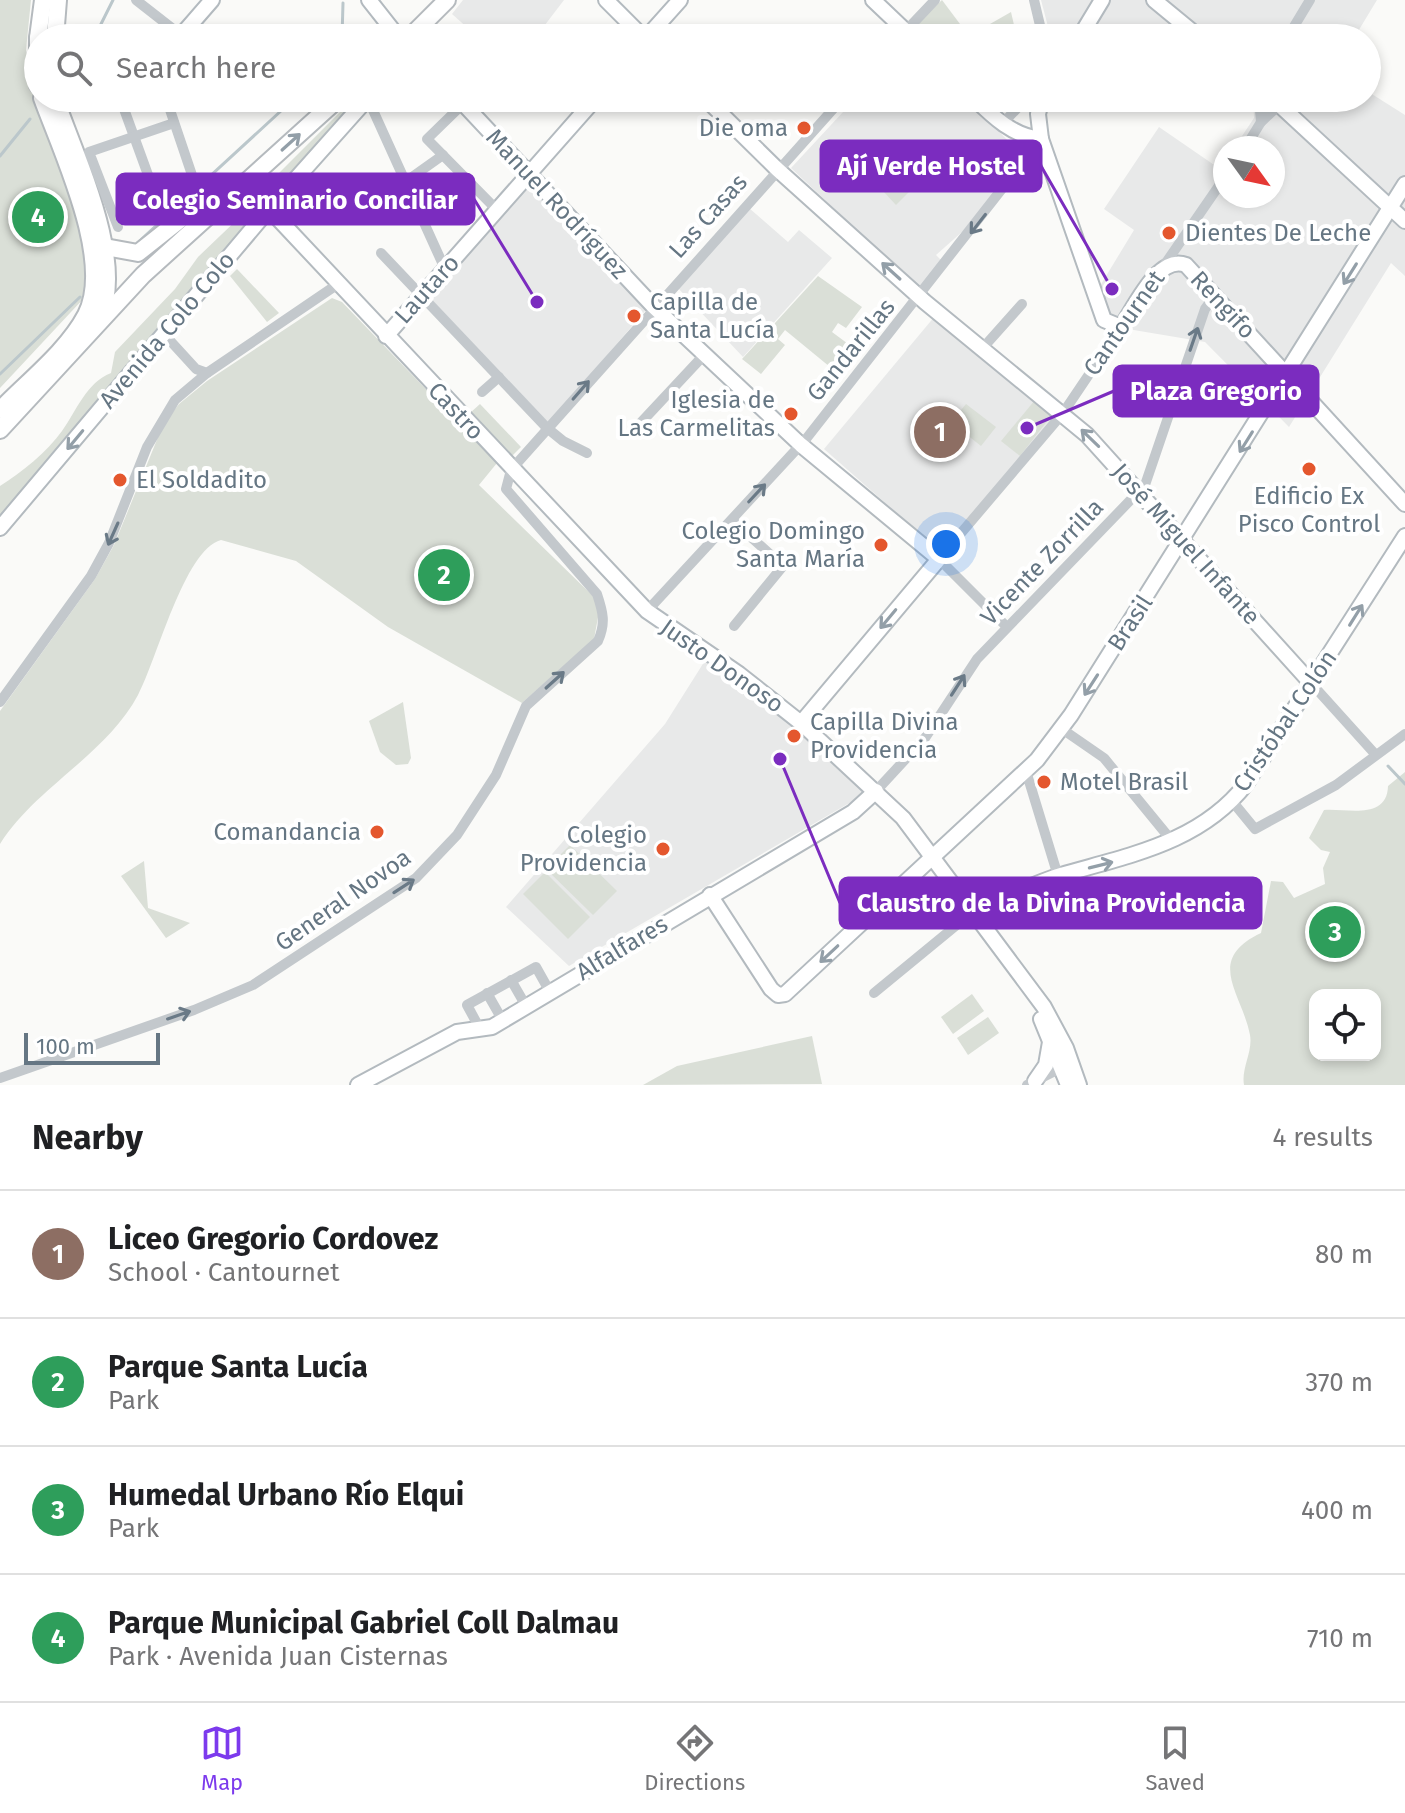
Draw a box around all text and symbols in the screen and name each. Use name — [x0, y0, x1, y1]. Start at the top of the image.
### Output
search box — [24, 24, 1381, 112]
icon: search — [52, 46, 96, 90]
text: Search here — [116, 50, 276, 86]
place label: Die oma — [699, 114, 788, 142]
marker: Die oma — [795, 119, 813, 137]
street label: Manuel Rodríguez — [480, 123, 634, 285]
one-way arrow — [280, 134, 300, 152]
north arrow — [1213, 136, 1285, 208]
callout: Ají Verde Hostel — [821, 141, 1041, 191]
text: Ají Verde Hostel — [836, 151, 1025, 182]
street label: Las Casas — [663, 168, 753, 264]
callout: Colegio Seminario Conciliar — [117, 174, 474, 224]
text: Colegio Seminario Conciliar — [132, 185, 458, 216]
pin: 4 — [12, 187, 64, 247]
one-way arrow — [970, 213, 987, 234]
place label: Dientes De Leche — [1185, 219, 1371, 247]
marker: Dientes De Leche — [1160, 224, 1178, 242]
street label: Avenida Colo Colo — [94, 246, 240, 414]
street label: Lautaro — [389, 249, 465, 329]
one-way arrow — [1342, 262, 1358, 285]
one-way arrow — [881, 263, 901, 281]
street label: Cantournet — [1078, 265, 1171, 381]
street label: Rengifo — [1185, 265, 1261, 345]
place label: Capilla de Santa Lucía — [650, 288, 775, 344]
street label: Gandarillas — [801, 293, 901, 407]
marker: Capilla de Santa Lucía — [625, 307, 643, 325]
one-way arrow — [1188, 326, 1203, 351]
callout: Plaza Gregorio — [1114, 366, 1318, 416]
street label: Castro — [422, 376, 490, 446]
text: Plaza Gregorio — [1130, 376, 1302, 407]
one-way arrow — [572, 381, 590, 401]
place label: Iglesia de Las Carmelitas — [617, 386, 775, 442]
pin: 1 — [914, 402, 966, 462]
marker: Iglesia de Las Carmelitas — [782, 405, 800, 423]
one-way arrow — [66, 429, 84, 450]
one-way arrow — [1081, 429, 1100, 448]
one-way arrow — [1237, 430, 1253, 453]
street label: José Miguel Infante — [1106, 458, 1266, 630]
marker: Edificio Ex Pisco Control — [1300, 460, 1318, 478]
place label: El Soldadito — [136, 466, 267, 494]
marker: El Soldadito — [111, 471, 129, 489]
place label: Edificio Ex Pisco Control — [1238, 482, 1380, 538]
one-way arrow — [747, 483, 766, 503]
street label: Vicente Zorrilla — [975, 493, 1109, 631]
place label: Colegio Domingo Santa María — [681, 517, 865, 573]
one-way arrow — [105, 522, 120, 546]
your location — [926, 524, 966, 564]
marker: Colegio Domingo Santa María — [872, 536, 890, 554]
pin: 2 — [418, 545, 470, 605]
street label: Brasil — [1102, 590, 1158, 656]
one-way arrow — [1347, 604, 1364, 626]
one-way arrow — [879, 608, 897, 629]
street label: Justo Donoso — [655, 613, 789, 719]
street label: Cristóbal Colón — [1227, 645, 1343, 797]
one-way arrow — [544, 671, 564, 689]
one-way arrow — [1082, 673, 1099, 695]
one-way arrow — [950, 674, 966, 697]
place label: Capilla Divina Providencia — [810, 708, 959, 764]
marker: Capilla Divina Providencia — [785, 727, 803, 745]
place label: Motel Brasil — [1060, 768, 1188, 796]
marker: Motel Brasil — [1035, 773, 1053, 791]
place label: Comandancia — [214, 818, 361, 846]
place label: Colegio Providencia — [520, 821, 647, 877]
marker: Comandancia — [368, 823, 386, 841]
marker: Colegio Providencia — [654, 840, 672, 858]
street label: General Novoa — [270, 843, 416, 957]
one-way arrow — [1087, 857, 1113, 872]
one-way arrow — [392, 878, 415, 894]
callout: Claustro de la Divina Providencia — [840, 878, 1261, 928]
text: Claustro de la Divina Providencia — [857, 888, 1245, 919]
pin: 3 — [1309, 902, 1361, 962]
street label: Alfalfares — [571, 910, 673, 986]
one-way arrow — [819, 944, 839, 963]
map controls — [1309, 989, 1381, 1061]
button: locate — [1309, 989, 1381, 1061]
one-way arrow — [167, 1007, 192, 1022]
scale bar — [24, 1029, 160, 1065]
text: 100 m — [36, 1033, 95, 1060]
text: Nearby — [32, 1117, 143, 1158]
text: 4 results — [1272, 1122, 1373, 1153]
text: Liceo Gregorio Cordovez — [108, 1221, 438, 1257]
text: 1 — [52, 1239, 64, 1270]
text: 80 m — [1315, 1239, 1373, 1270]
text: School · Cantournet — [108, 1257, 340, 1288]
text: Parque Santa Lucía — [108, 1349, 368, 1385]
text: 2 — [51, 1367, 65, 1398]
text: 370 m — [1305, 1367, 1373, 1398]
text: Park — [108, 1385, 159, 1416]
text: Humedal Urbano Río Elqui — [108, 1477, 464, 1513]
text: 3 — [51, 1495, 65, 1526]
text: 400 m — [1301, 1495, 1373, 1526]
text: Park — [108, 1513, 159, 1544]
text: Parque Municipal Gabriel Coll Dalmau — [108, 1605, 619, 1641]
text: 4 — [51, 1623, 65, 1654]
text: 710 m — [1307, 1623, 1373, 1654]
text: Park · Avenida Juan Cisternas — [108, 1641, 448, 1672]
tab: Map — [200, 1721, 244, 1796]
tab: Directions — [644, 1721, 745, 1796]
tab: Saved — [1145, 1721, 1205, 1796]

